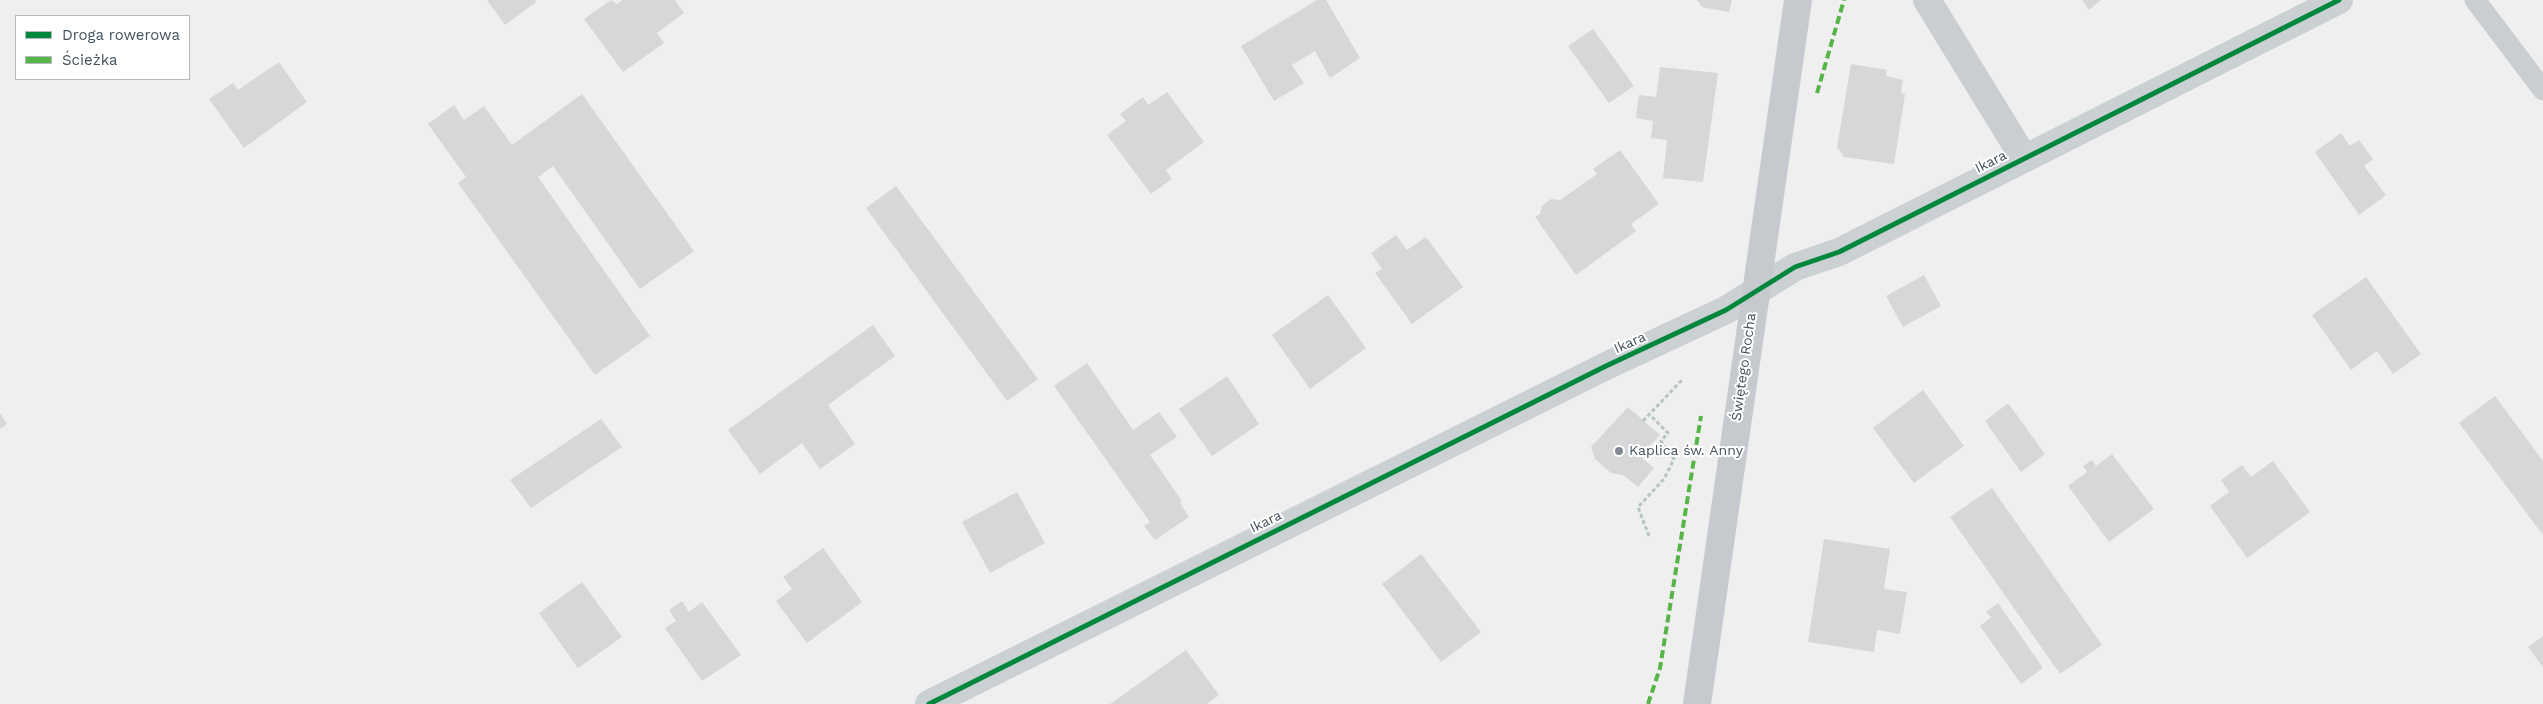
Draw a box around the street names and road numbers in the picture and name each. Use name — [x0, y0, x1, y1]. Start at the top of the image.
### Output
street label: Ikara — [1972, 147, 2010, 177]
street label: Świętego Rocha — [1728, 312, 1760, 422]
street label: Ikara — [1611, 329, 1649, 357]
street label: Ikara — [1247, 507, 1285, 537]

